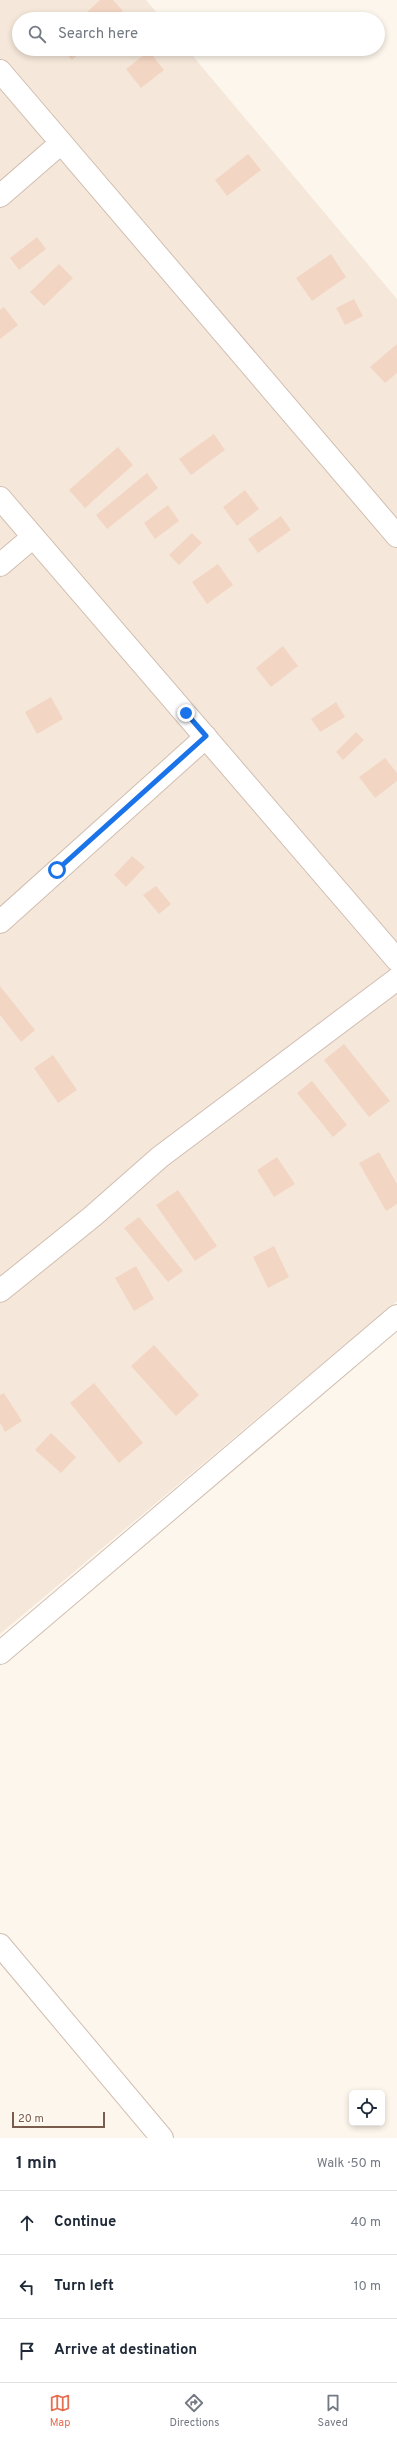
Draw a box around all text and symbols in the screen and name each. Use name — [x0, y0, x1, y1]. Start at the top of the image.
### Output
search box — [12, 12, 385, 56]
icon: search — [26, 23, 48, 45]
text: Search here — [58, 25, 138, 44]
route end — [177, 704, 195, 722]
route start — [48, 861, 66, 879]
map controls — [349, 2090, 385, 2126]
button: locate — [349, 2090, 385, 2126]
scale bar — [12, 2110, 105, 2129]
text: 20 m — [18, 2112, 44, 2126]
text: 1 min — [16, 2153, 57, 2175]
text: Walk · 50 m — [317, 2156, 381, 2172]
icon: ahead — [16, 2212, 38, 2234]
text: Continue — [54, 2213, 116, 2232]
text: 40 m — [351, 2215, 381, 2231]
icon: left — [16, 2276, 38, 2298]
text: Turn left — [54, 2277, 114, 2296]
text: 10 m — [354, 2279, 381, 2295]
icon: arrive — [16, 2340, 38, 2362]
text: Arrive at destination — [54, 2341, 197, 2360]
tab: Map — [49, 2392, 71, 2430]
tab: Directions — [169, 2392, 219, 2430]
tab: Saved — [318, 2392, 348, 2430]

